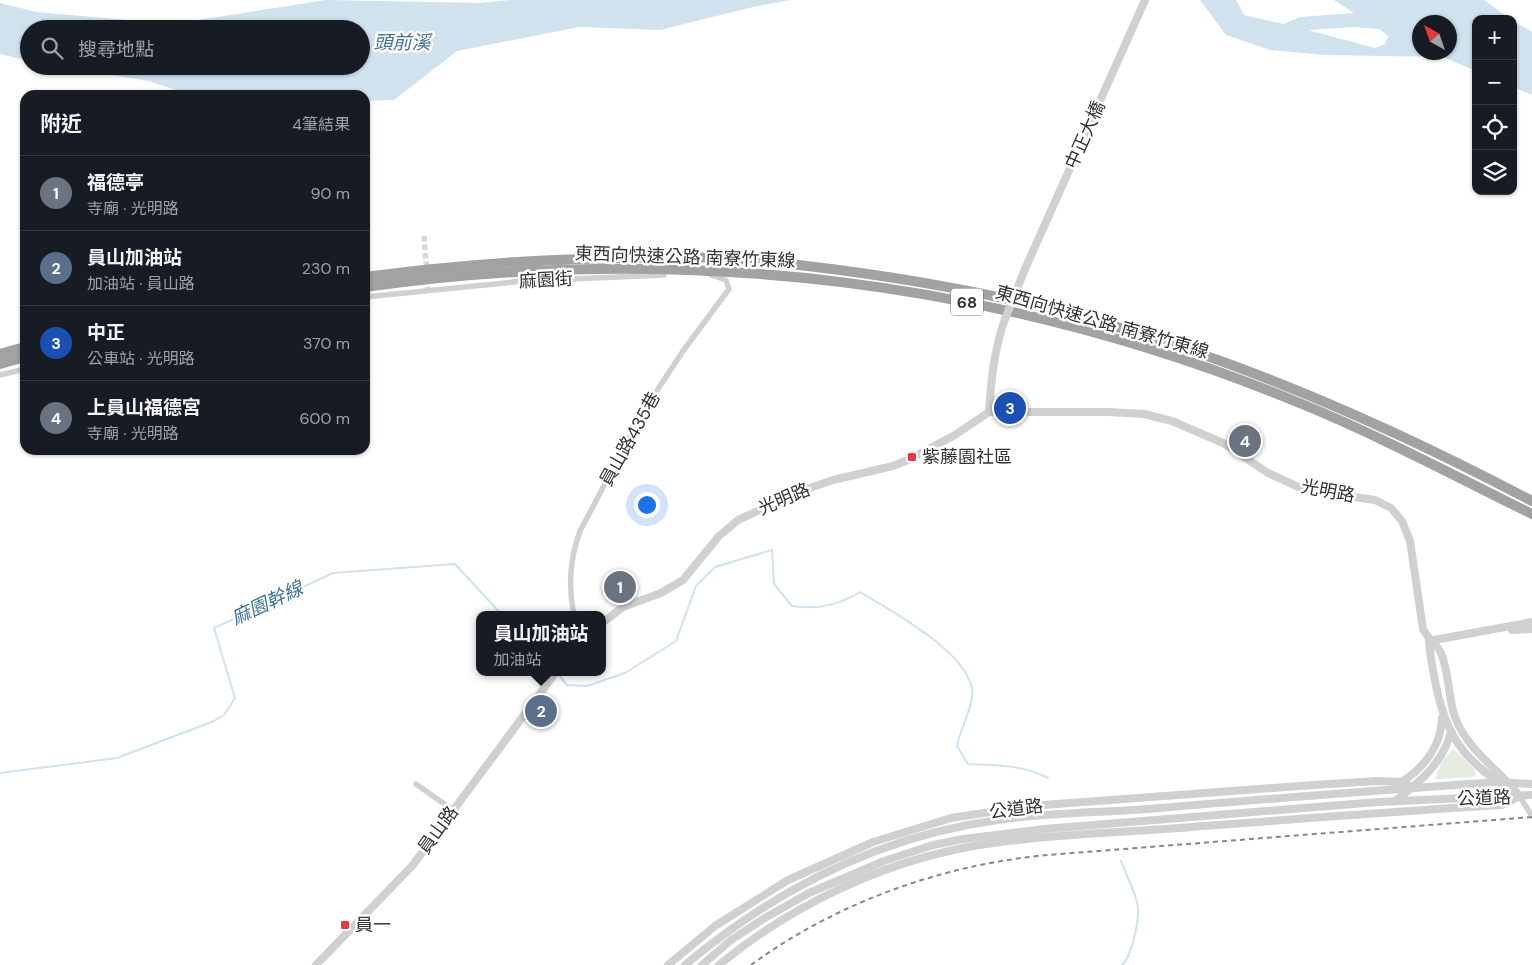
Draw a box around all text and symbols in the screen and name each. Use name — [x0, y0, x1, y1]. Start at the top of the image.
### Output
north arrow — [1412, 15, 1457, 60]
map controls — [1472, 15, 1517, 195]
button: + — [1472, 15, 1517, 60]
search box — [20, 20, 370, 75]
water label: 頭前溪 — [373, 30, 433, 55]
icon: search — [38, 34, 66, 62]
text: 搜尋地點 — [78, 37, 154, 62]
button: − — [1472, 60, 1517, 105]
street label: 中正大橋 — [1059, 97, 1111, 173]
button: locate — [1472, 105, 1517, 150]
text: 附近 — [40, 110, 82, 138]
text: 4筆結果 — [292, 114, 350, 135]
button: layers — [1472, 150, 1517, 195]
text: 福德亭 — [87, 170, 144, 195]
text: 1 — [53, 183, 59, 204]
text: 90 m — [310, 183, 350, 204]
text: 寺廟 · 光明路 — [87, 198, 179, 219]
street label: 東西向快速公路 南寮竹東線 — [574, 241, 796, 273]
text: 員山加油站 — [87, 245, 182, 270]
text: 2 — [51, 258, 61, 279]
text: 230 m — [302, 258, 350, 279]
street label: 麻園街 — [518, 267, 574, 293]
text: 加油站 · 員山路 — [87, 273, 195, 294]
street label: 東西向快速公路 南寮竹東線 — [993, 280, 1211, 364]
road number: 68 — [951, 288, 983, 316]
text: 中正 — [87, 320, 125, 345]
text: 3 — [51, 333, 61, 354]
text: 370 m — [303, 333, 350, 354]
text: 公車站 · 光明路 — [87, 348, 195, 369]
street label: 員山路435巷 — [594, 387, 666, 491]
pin: 3 — [994, 389, 1026, 427]
text: 上員山福德宮 — [87, 395, 201, 420]
text: 4 — [51, 408, 61, 429]
text: 600 m — [300, 408, 350, 429]
pin: 4 — [1229, 422, 1261, 460]
text: 寺廟 · 光明路 — [87, 423, 179, 444]
place label: 紫藤園社區 — [922, 445, 1012, 469]
marker: 紫藤園社區 — [906, 451, 918, 463]
street label: 光明路 — [1299, 474, 1357, 508]
street label: 光明路 — [754, 477, 814, 521]
your location — [634, 492, 660, 518]
pin: 1 — [604, 568, 636, 606]
water label: 麻園幹線 — [227, 575, 309, 630]
popup — [476, 611, 606, 676]
text: 員山加油站 — [493, 621, 589, 646]
text: 加油站 — [493, 649, 542, 670]
pin: 2 — [525, 692, 557, 730]
street label: 公道路 — [1457, 785, 1511, 811]
street label: 公道路 — [988, 794, 1044, 824]
street label: 員山路 — [412, 801, 464, 859]
place label: 員一 — [355, 913, 391, 937]
marker: 員一 — [339, 919, 351, 931]

